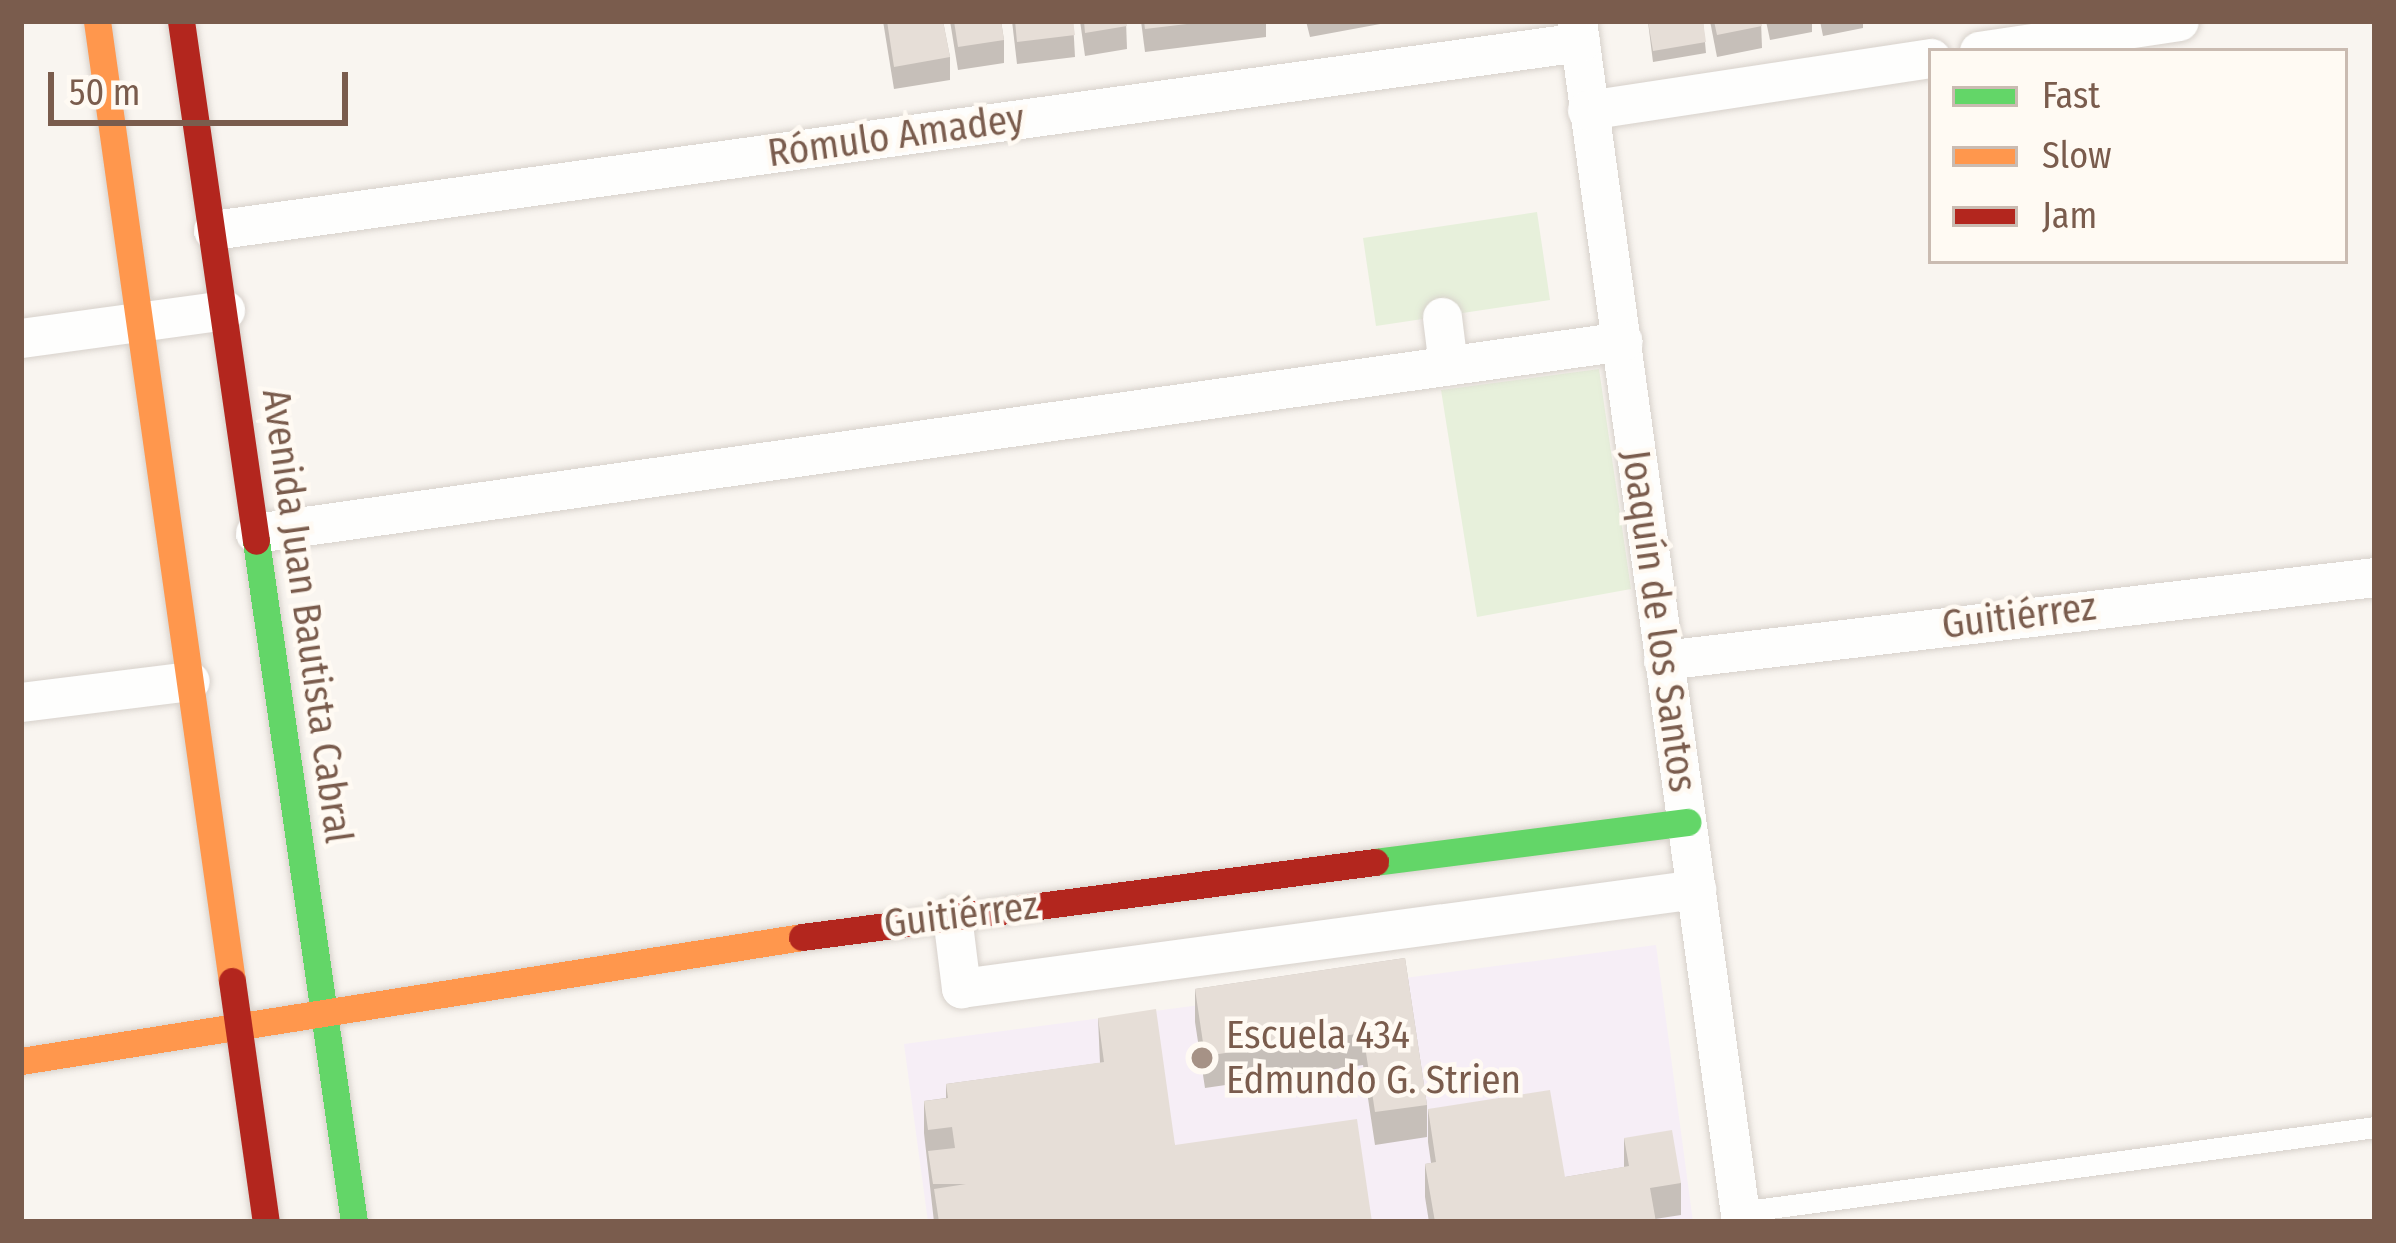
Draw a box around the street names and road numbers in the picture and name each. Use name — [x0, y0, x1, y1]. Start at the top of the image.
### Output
street label: Rómulo Amadey — [765, 95, 1027, 177]
street label: Avenida Juan Bautista Cabral — [252, 386, 362, 846]
street label: Joaquín de los Santos — [1612, 447, 1706, 795]
street label: Guitiérrez — [1939, 583, 2099, 649]
street label: Guitiérrez — [881, 882, 1041, 948]

